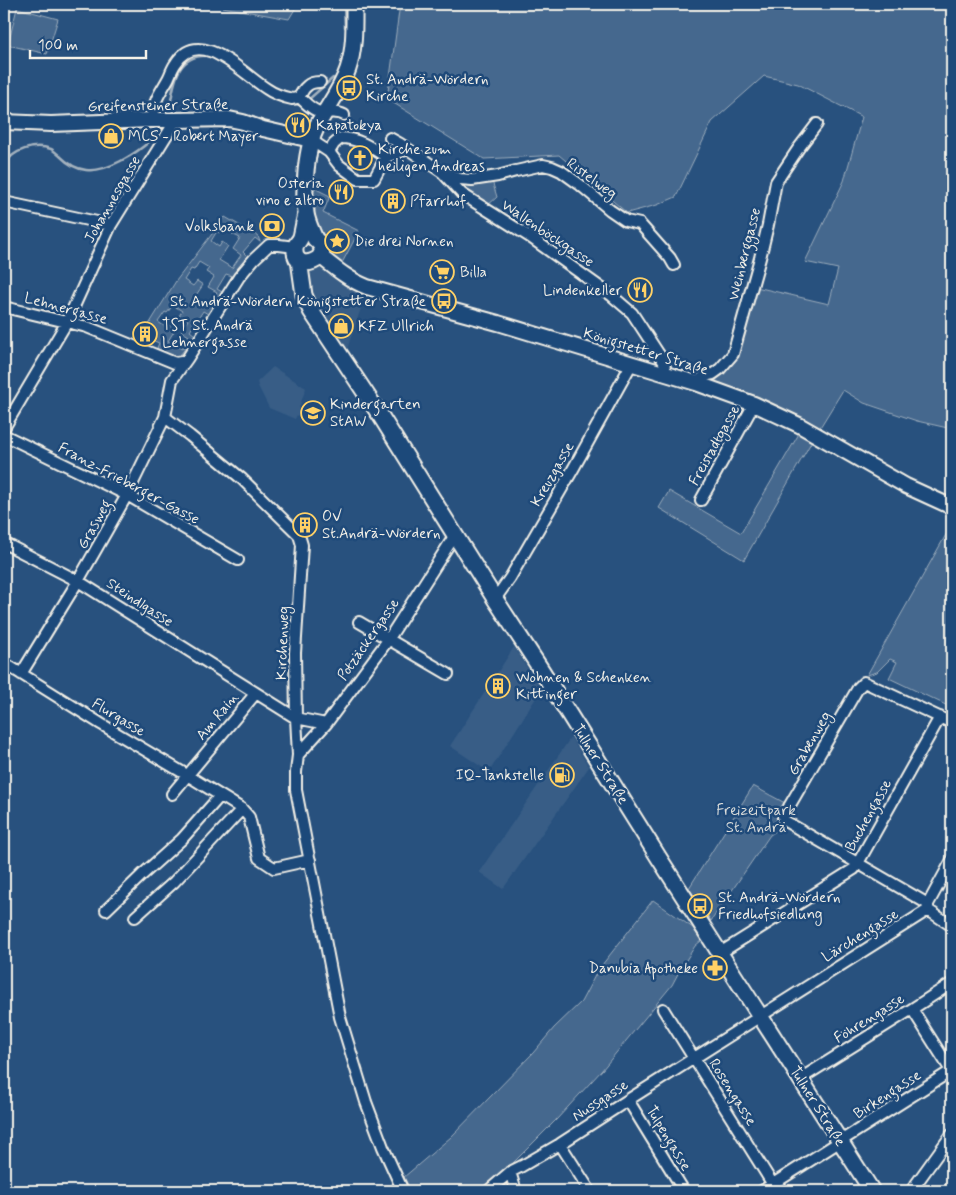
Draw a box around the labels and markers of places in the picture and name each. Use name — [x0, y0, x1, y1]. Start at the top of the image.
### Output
place label: St. Andrä-Wördern Kirche — [366, 70, 489, 107]
bus stop icon: St. Andrä-Wördern Kirche — [336, 75, 362, 101]
restaurant icon: Kapatokya — [285, 112, 311, 138]
place label: Kapatokya — [316, 116, 382, 136]
shop icon: MCS - Robert Mayer — [98, 123, 124, 149]
place label: MCS - Robert Mayer — [128, 127, 259, 147]
place label: Kirche zum heiligen Andreas — [378, 140, 485, 177]
church icon: Kirche zum heiligen Andreas — [347, 145, 373, 171]
place label: Osteria vino e altro — [255, 174, 325, 211]
restaurant icon: Osteria vino e altro — [328, 179, 354, 205]
building icon: Pfarrhof — [380, 188, 406, 214]
place label: Pfarrhof — [410, 192, 466, 212]
bank icon: Volksbank — [259, 213, 285, 239]
place label: Volksbank — [185, 217, 254, 237]
place icon: Die drei Nornen — [324, 228, 350, 254]
place label: Die drei Nornen — [354, 232, 454, 252]
supermarket icon: Billa — [429, 259, 455, 285]
place label: Billa — [460, 263, 487, 283]
restaurant icon: Lindenkeller — [627, 277, 653, 303]
place label: Lindenkeller — [543, 281, 623, 301]
bus stop icon: St. Andrä-Wördern Königstetter Straße — [431, 288, 457, 314]
place label: St. Andrä-Wördern Königstetter Straße — [170, 292, 426, 313]
shop icon: KFZ Ullrich — [328, 313, 354, 339]
place label: TST St. Andrä Lehnergasse — [162, 316, 253, 354]
place label: KFZ Ullrich — [358, 317, 434, 337]
building icon: TST St. Andrä Lehnergasse — [132, 321, 158, 347]
place label: Kindergarten StAW — [330, 395, 421, 432]
school or university icon: Kindergarten StAW — [300, 400, 326, 426]
place label: OV St.Andrä-Wördern — [322, 507, 441, 544]
building icon: OV St.Andrä-Wördern — [292, 512, 318, 538]
place label: Wohnen & Schenken Kittinger — [516, 668, 652, 706]
building icon: Wohnen & Schenken Kittinger — [485, 673, 511, 699]
fuel station icon: IQ-Tankstelle — [549, 762, 575, 788]
place label: IQ-Tankstelle — [456, 766, 544, 786]
place label: St. Andrä-Wördern Friedhofsiedlung — [718, 888, 841, 926]
bus stop icon: St. Andrä-Wördern Friedhofsiedlung — [687, 893, 713, 919]
pharmacy icon: Danubia Apotheke — [702, 955, 728, 981]
place label: Danubia Apotheke — [589, 959, 698, 980]

